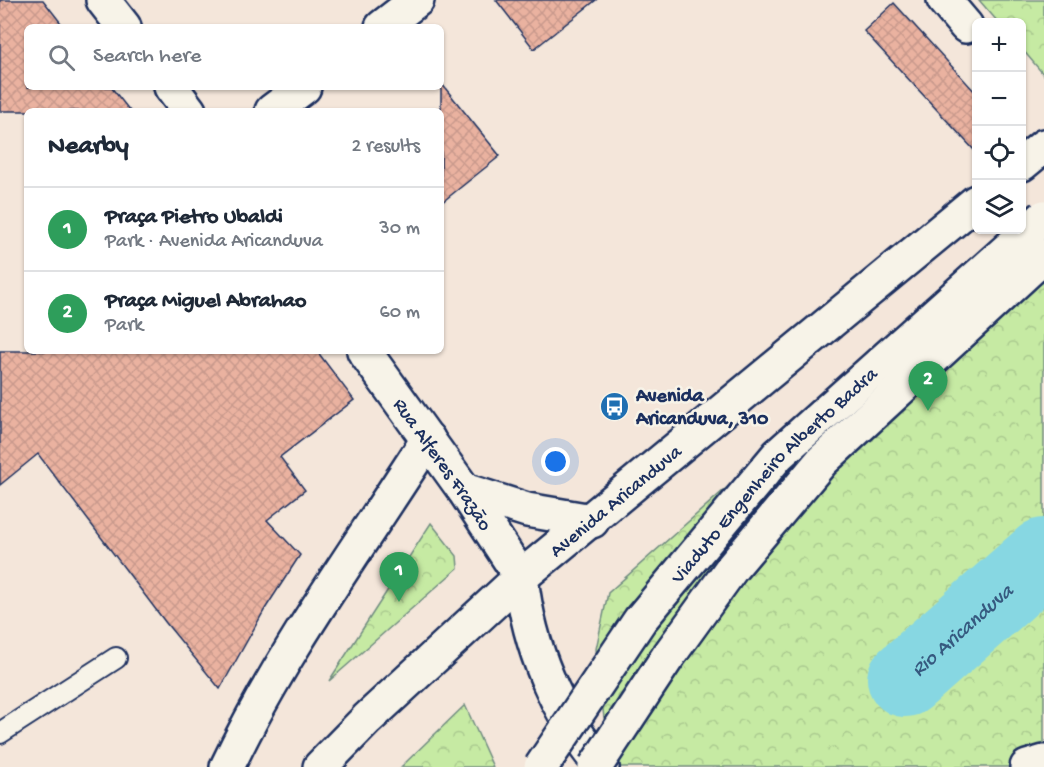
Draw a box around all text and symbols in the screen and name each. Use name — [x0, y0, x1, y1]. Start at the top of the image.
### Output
map controls — [972, 18, 1026, 234]
button: + — [972, 18, 1026, 72]
search box — [24, 24, 444, 90]
icon: search — [45, 41, 78, 74]
text: Search here — [93, 44, 201, 70]
button: − — [972, 72, 1026, 126]
button: locate — [972, 126, 1026, 180]
text: Nearby — [48, 132, 129, 163]
text: 2 results — [351, 136, 420, 159]
button: layers — [972, 180, 1026, 234]
text: Praça Pietro Ubaldi — [105, 205, 283, 231]
text: 1 — [63, 218, 72, 241]
text: 30 m — [379, 218, 420, 241]
text: Park · Avenida Aricanduva — [105, 231, 323, 254]
text: Praça Miguel Abrahao — [105, 289, 306, 315]
text: 2 — [63, 302, 72, 325]
text: 60 m — [380, 302, 420, 325]
text: Park — [105, 315, 143, 338]
pin: 2 — [908, 362, 948, 411]
street label: Viaduto Engenheiro Alberto Badra — [667, 363, 884, 590]
place label: Avenida Aricanduva, 310 — [635, 386, 769, 432]
bus stop icon: Avenida Aricanduva, 310 — [599, 390, 631, 422]
street label: Rua Alferes Frazão — [387, 395, 495, 536]
street label: Avenida Aricanduva — [546, 441, 688, 564]
your location — [541, 447, 570, 476]
pin: 1 — [380, 552, 418, 602]
water label: Rio Aricanduva — [907, 579, 1021, 684]

